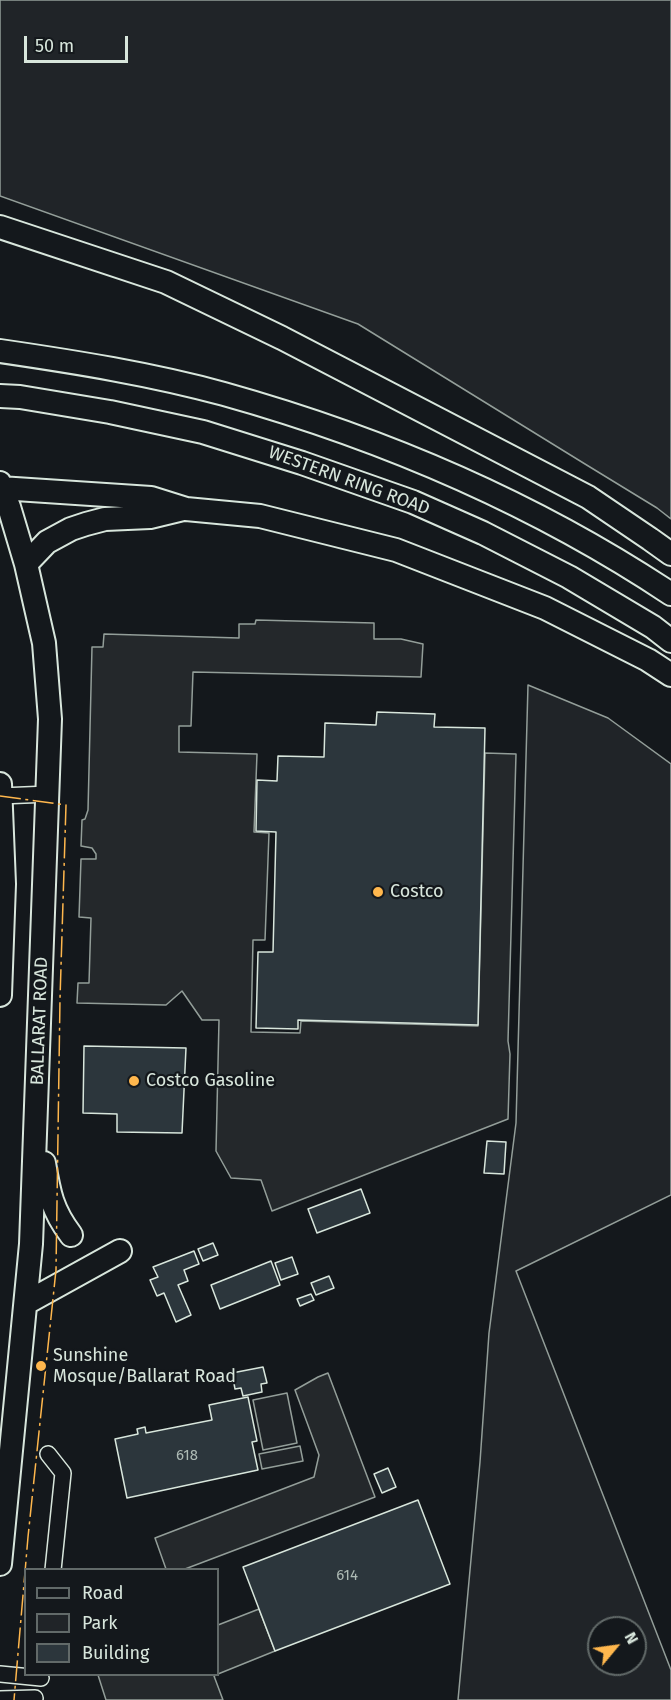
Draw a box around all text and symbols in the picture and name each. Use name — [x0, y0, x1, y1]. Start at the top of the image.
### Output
scale bar — [27, 24, 130, 62]
text: 50 m — [35, 35, 74, 57]
street label: WESTERN RING ROAD — [265, 442, 433, 520]
place label: Costco — [390, 881, 444, 903]
marker: Costco — [371, 885, 385, 899]
street label: BALLARAT ROAD — [27, 956, 53, 1086]
place label: Costco Gasoline — [146, 1070, 275, 1092]
marker: Costco Gasoline — [127, 1074, 141, 1088]
place label: Sunshine Mosque/Ballarat Road — [53, 1345, 236, 1388]
marker: Sunshine Mosque/Ballarat Road — [34, 1359, 48, 1373]
house number: 618 — [176, 1447, 198, 1465]
house number: 614 — [336, 1567, 358, 1585]
legend — [24, 1568, 219, 1676]
text: Road — [82, 1582, 124, 1604]
text: Park — [82, 1612, 117, 1634]
north arrow — [587, 1616, 647, 1676]
text: N — [621, 1629, 642, 1647]
text: Building — [82, 1642, 149, 1664]

